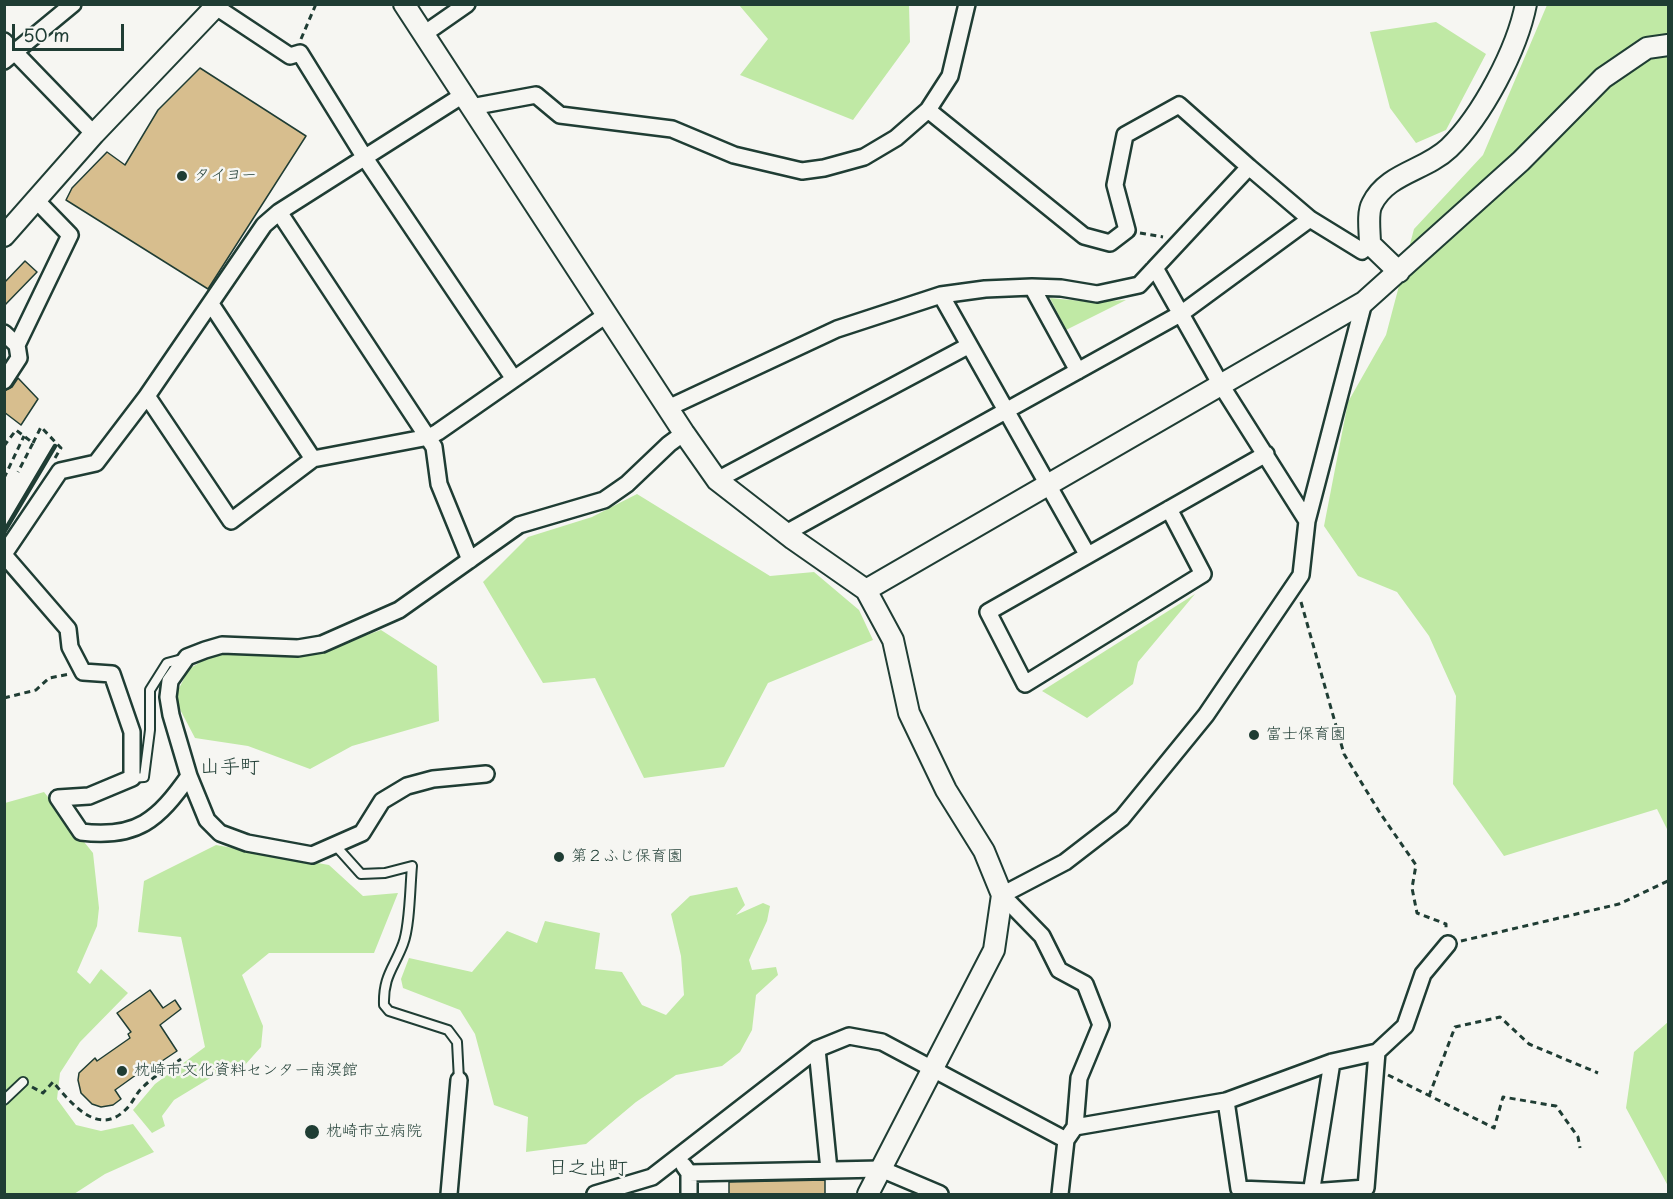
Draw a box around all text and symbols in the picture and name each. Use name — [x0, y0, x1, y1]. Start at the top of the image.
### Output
scale bar — [15, 12, 128, 50]
text: 50 m — [23, 21, 70, 48]
place label: タイヨー — [194, 166, 257, 186]
marker: タイヨー — [175, 169, 189, 183]
place label: 富士保育園 — [1266, 725, 1346, 745]
marker: 富士保育園 — [1247, 728, 1261, 742]
district label: 山手町 — [200, 755, 260, 779]
place label: 第２ふじ保育園 — [571, 847, 683, 867]
marker: 第２ふじ保育園 — [552, 850, 566, 864]
place label: 枕崎市文化資料センター南溟館 — [134, 1061, 358, 1081]
marker: 枕崎市文化資料センター南溟館 — [115, 1064, 129, 1078]
place label: 枕崎市立病院 — [326, 1122, 422, 1142]
marker: 枕崎市立病院 — [303, 1123, 321, 1141]
district label: 日之出町 — [548, 1156, 628, 1180]

